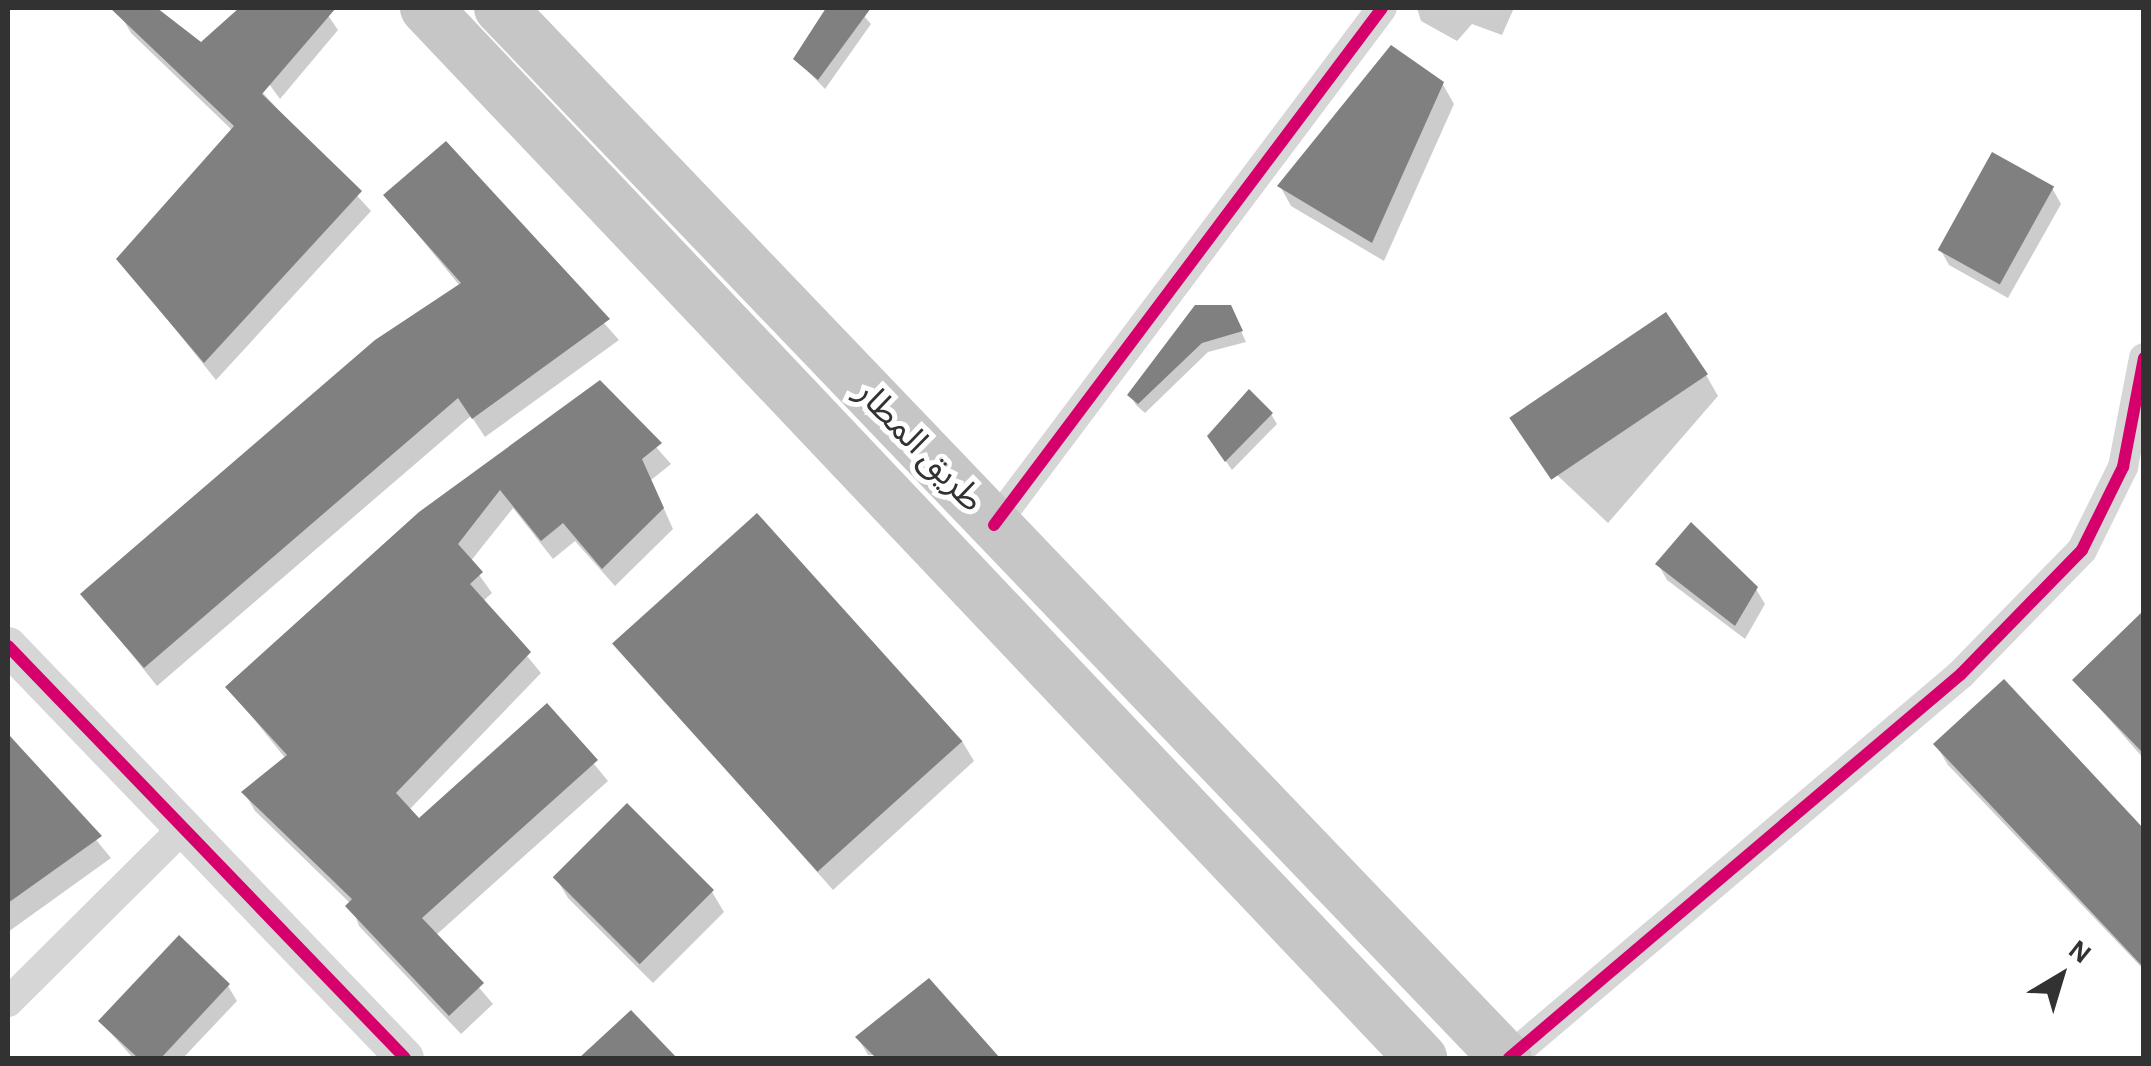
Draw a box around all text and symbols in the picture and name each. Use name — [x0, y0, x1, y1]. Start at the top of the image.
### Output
street label: طريق المطار — [846, 373, 992, 521]
north arrow — [2011, 926, 2111, 1026]
text: N — [2063, 935, 2096, 969]

